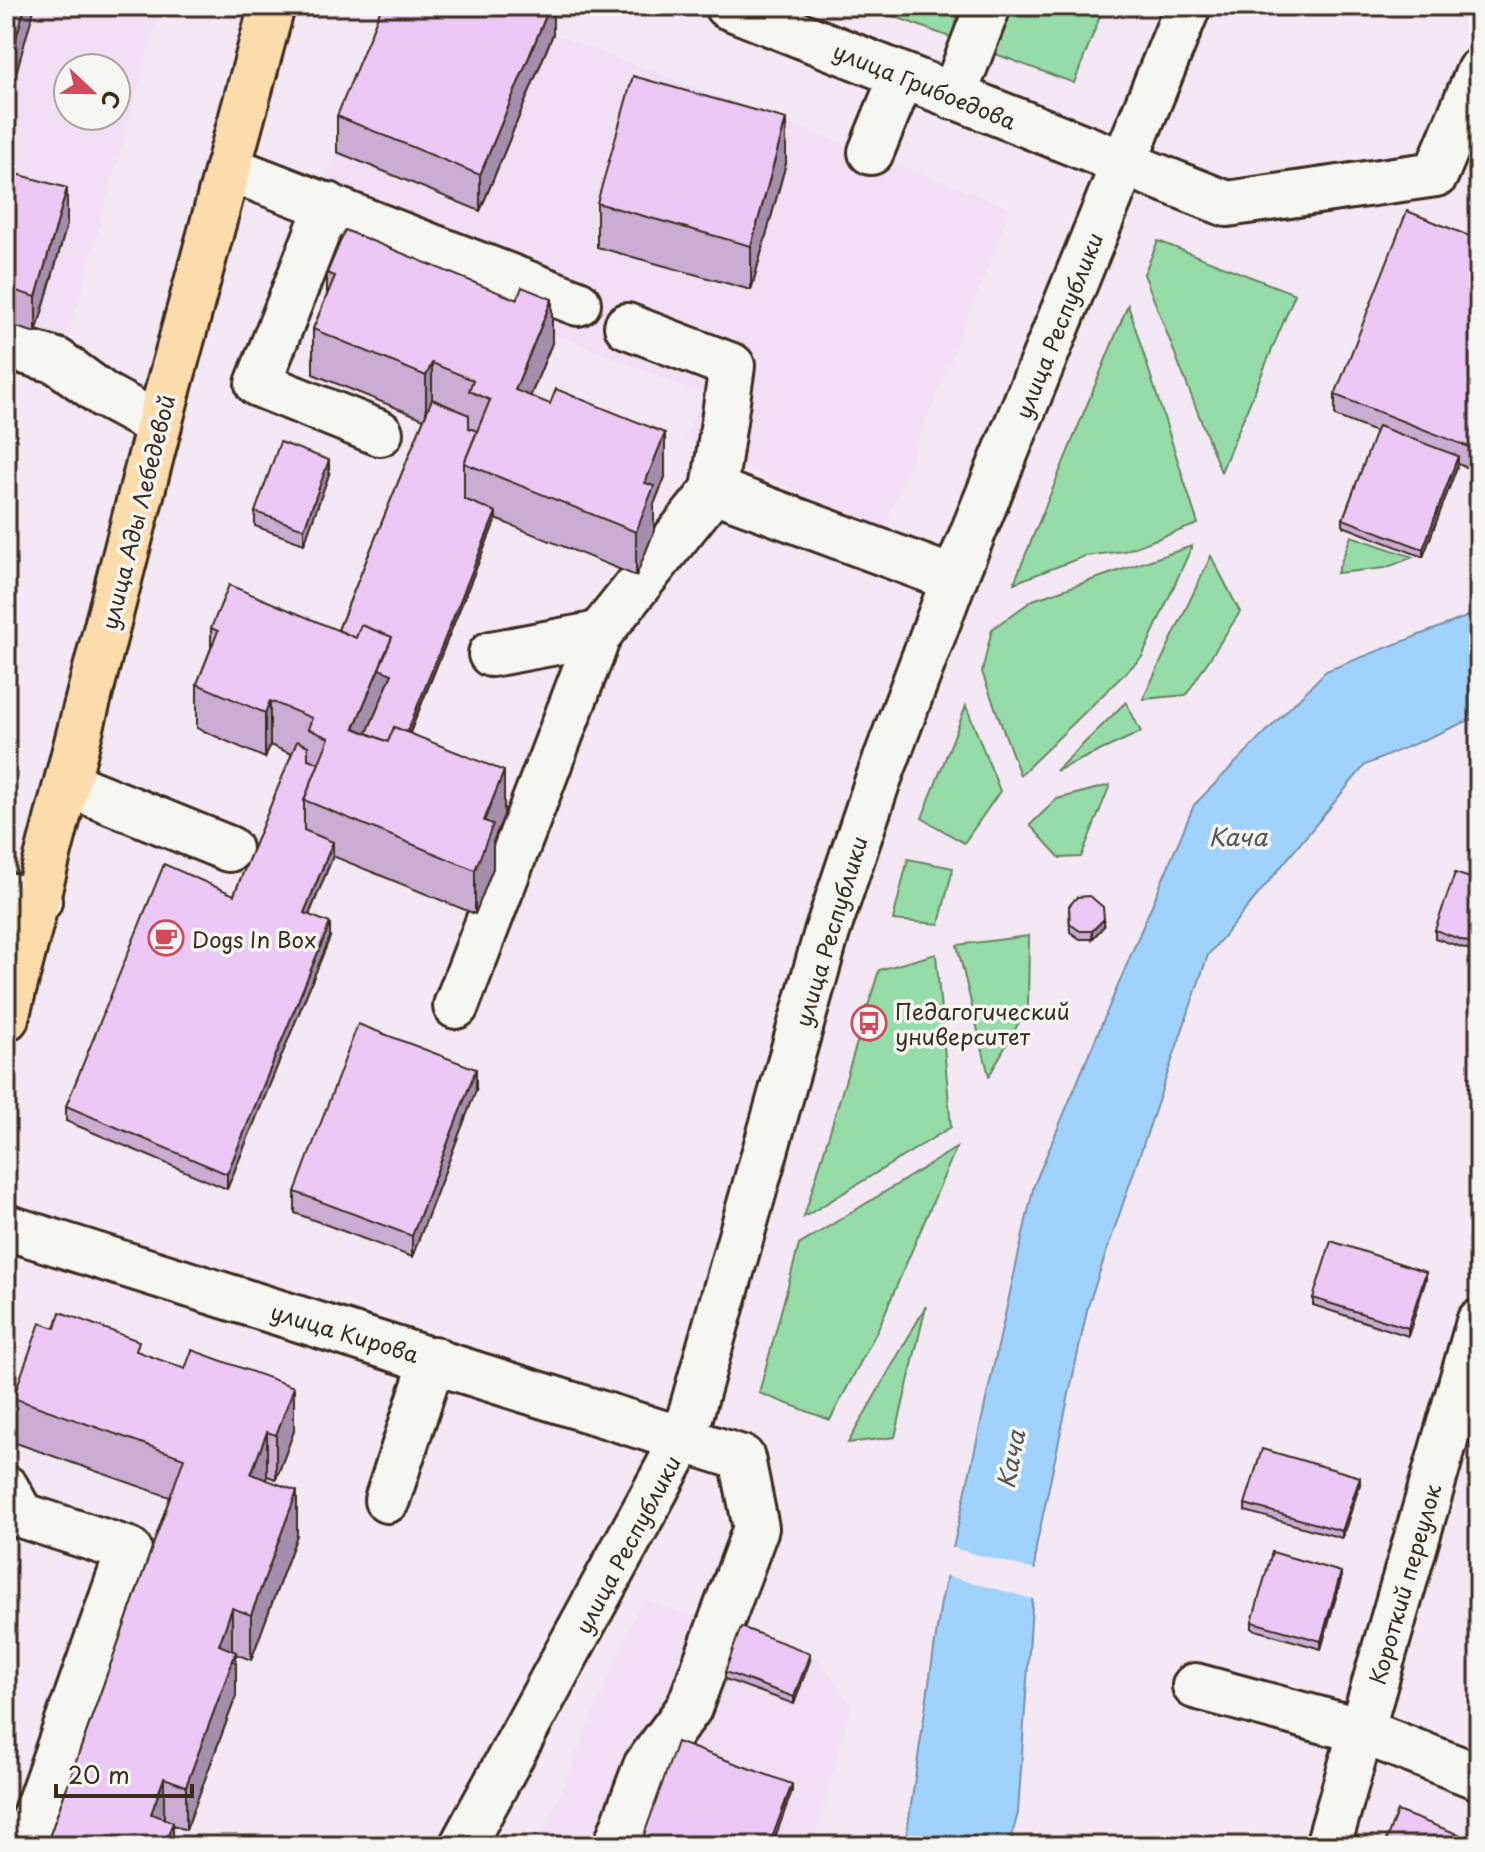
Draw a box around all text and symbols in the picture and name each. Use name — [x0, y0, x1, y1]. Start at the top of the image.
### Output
street label: улица Грибоедова — [829, 33, 1022, 137]
north arrow — [52, 52, 132, 132]
text: С — [94, 86, 130, 114]
street label: улица Республики — [1006, 227, 1110, 423]
street label: улица Ады Лебедевой — [92, 391, 182, 633]
water label: Кача — [1209, 818, 1268, 854]
street label: улица Республики — [785, 831, 875, 1031]
cafe icon: Dogs In Box — [147, 919, 185, 957]
place label: Dogs In Box — [192, 922, 316, 955]
place label: Педагогический университет — [895, 994, 1070, 1052]
bus stop icon: Педагогический университет — [850, 1004, 888, 1042]
street label: улица Кирова — [267, 1294, 423, 1370]
water label: Кача — [987, 1426, 1033, 1491]
street label: улица Республики — [566, 1449, 688, 1639]
street label: Короткий переулок — [1360, 1479, 1449, 1688]
scale bar — [56, 1748, 192, 1798]
text: 20 m — [68, 1756, 130, 1792]

